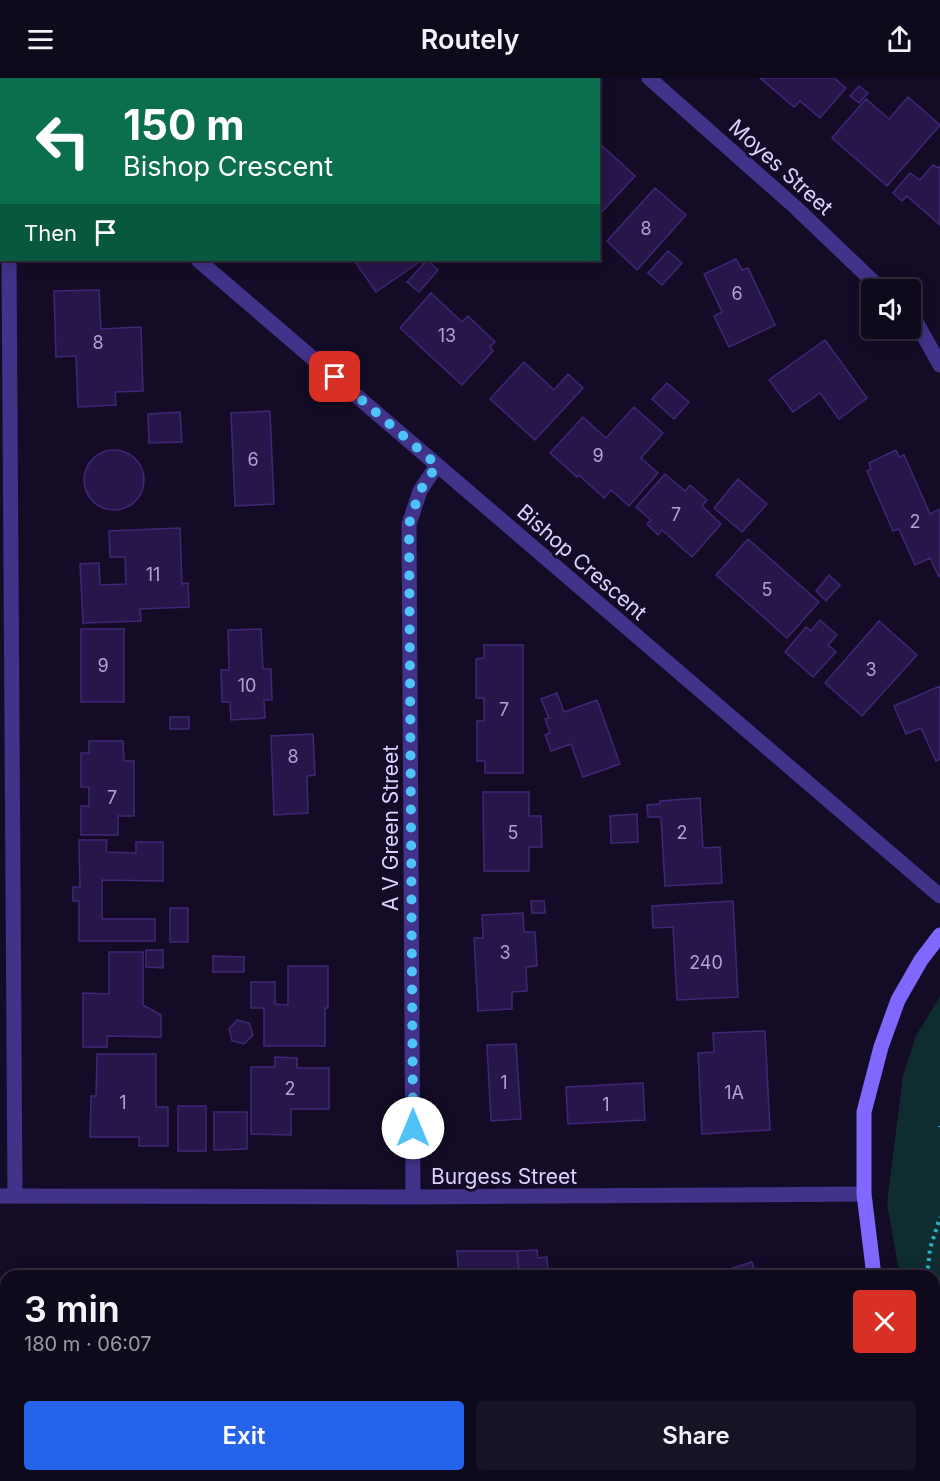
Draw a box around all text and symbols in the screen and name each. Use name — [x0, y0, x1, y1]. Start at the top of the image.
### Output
icon: menu — [24, 23, 57, 56]
text: Routely — [421, 23, 519, 56]
icon: share — [883, 23, 916, 56]
text: 150 m — [123, 99, 245, 150]
icon: left — [24, 102, 102, 180]
street label: Moyes Street — [724, 114, 838, 220]
text: Bishop Crescent — [123, 150, 333, 183]
icon: arrive — [89, 216, 122, 249]
house number: 8 — [640, 218, 652, 239]
text: Then — [24, 220, 77, 246]
map controls — [861, 279, 921, 339]
button: sound — [861, 279, 921, 339]
house number: 6 — [731, 283, 743, 304]
house number: 13 — [438, 325, 456, 346]
house number: 8 — [92, 332, 104, 353]
pin — [309, 351, 360, 402]
icon: arrive — [318, 360, 351, 393]
house number: 9 — [592, 445, 604, 466]
house number: 6 — [247, 449, 259, 470]
street label: Bishop Crescent — [512, 499, 652, 625]
house number: 7 — [671, 504, 681, 525]
house number: 2 — [910, 511, 920, 532]
house number: 11 — [146, 564, 160, 585]
house number: 5 — [762, 579, 772, 600]
house number: 9 — [97, 655, 109, 676]
house number: 3 — [865, 659, 877, 680]
house number: 10 — [238, 675, 256, 696]
house number: 7 — [499, 699, 509, 720]
street label: A V Green Street — [378, 745, 403, 911]
house number: 8 — [287, 746, 299, 767]
house number: 7 — [107, 787, 117, 808]
house number: 5 — [508, 822, 518, 843]
house number: 2 — [677, 822, 687, 843]
house number: 3 — [499, 942, 511, 963]
house number: 240 — [689, 952, 723, 973]
house number: 1 — [500, 1072, 508, 1093]
house number: 2 — [285, 1078, 295, 1099]
house number: 1A — [724, 1082, 744, 1103]
house number: 1 — [119, 1092, 127, 1113]
house number: 1 — [602, 1094, 610, 1115]
position arrow — [381, 1096, 445, 1160]
street label: Burgess Street — [431, 1164, 577, 1189]
text: 3 min — [24, 1287, 120, 1331]
button: close — [853, 1290, 916, 1353]
text: 180 m · 06:07 — [24, 1332, 152, 1356]
button: Exit — [24, 1401, 464, 1470]
button: Share — [476, 1401, 916, 1470]

